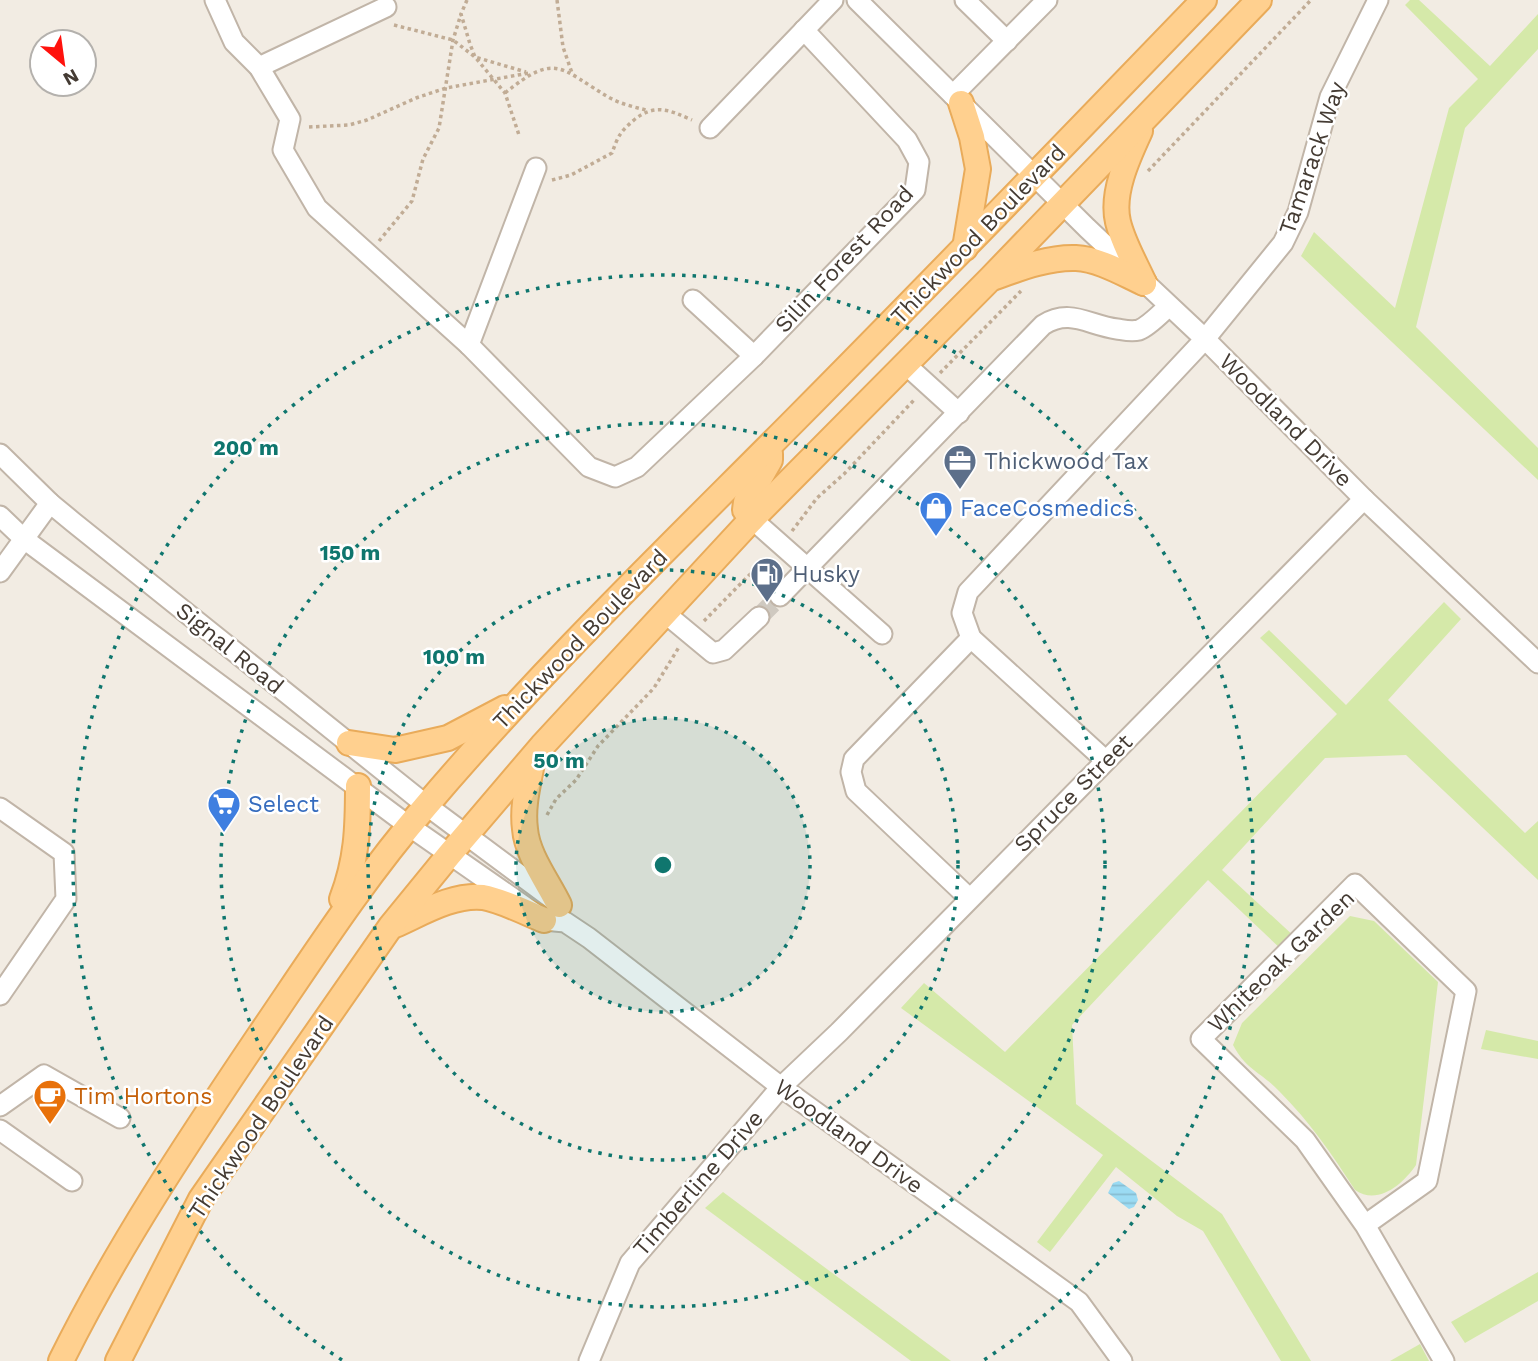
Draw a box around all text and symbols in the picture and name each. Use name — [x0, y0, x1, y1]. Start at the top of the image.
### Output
north arrow — [28, 28, 98, 98]
text: N — [59, 64, 83, 91]
street label: Tamarack Way — [1274, 78, 1351, 238]
street label: Thickwood Boulevard — [885, 139, 1071, 330]
street label: Silin Forest Road — [770, 180, 919, 338]
street label: Woodland Drive — [1213, 348, 1358, 493]
text: 200 m — [213, 435, 279, 460]
office icon: Thickwood Tax — [941, 442, 979, 491]
place label: Thickwood Tax — [984, 448, 1149, 475]
shop icon: FaceCosmedics — [917, 489, 955, 538]
place label: FaceCosmedics — [960, 495, 1134, 522]
text: 150 m — [320, 540, 380, 565]
street label: Thickwood Boulevard — [487, 544, 673, 735]
fuel station icon: Husky — [748, 555, 786, 604]
place label: Husky — [792, 561, 860, 588]
street label: Signal Road — [170, 597, 289, 700]
text: 100 m — [423, 644, 485, 669]
street label: Spruce Street — [1009, 728, 1138, 858]
text: 50 m — [533, 748, 585, 773]
supermarket icon: Select — [205, 785, 243, 834]
place label: Select — [248, 791, 319, 818]
centre of rings — [651, 853, 675, 877]
street label: Whiteoak Garden — [1202, 885, 1360, 1038]
street label: Thickwood Boulevard — [183, 1010, 340, 1224]
street label: Woodland Drive — [769, 1073, 928, 1199]
cafe icon: Tim Hortons — [31, 1077, 69, 1126]
place label: Tim Hortons — [74, 1083, 212, 1110]
street label: Timberline Drive — [628, 1105, 769, 1262]

